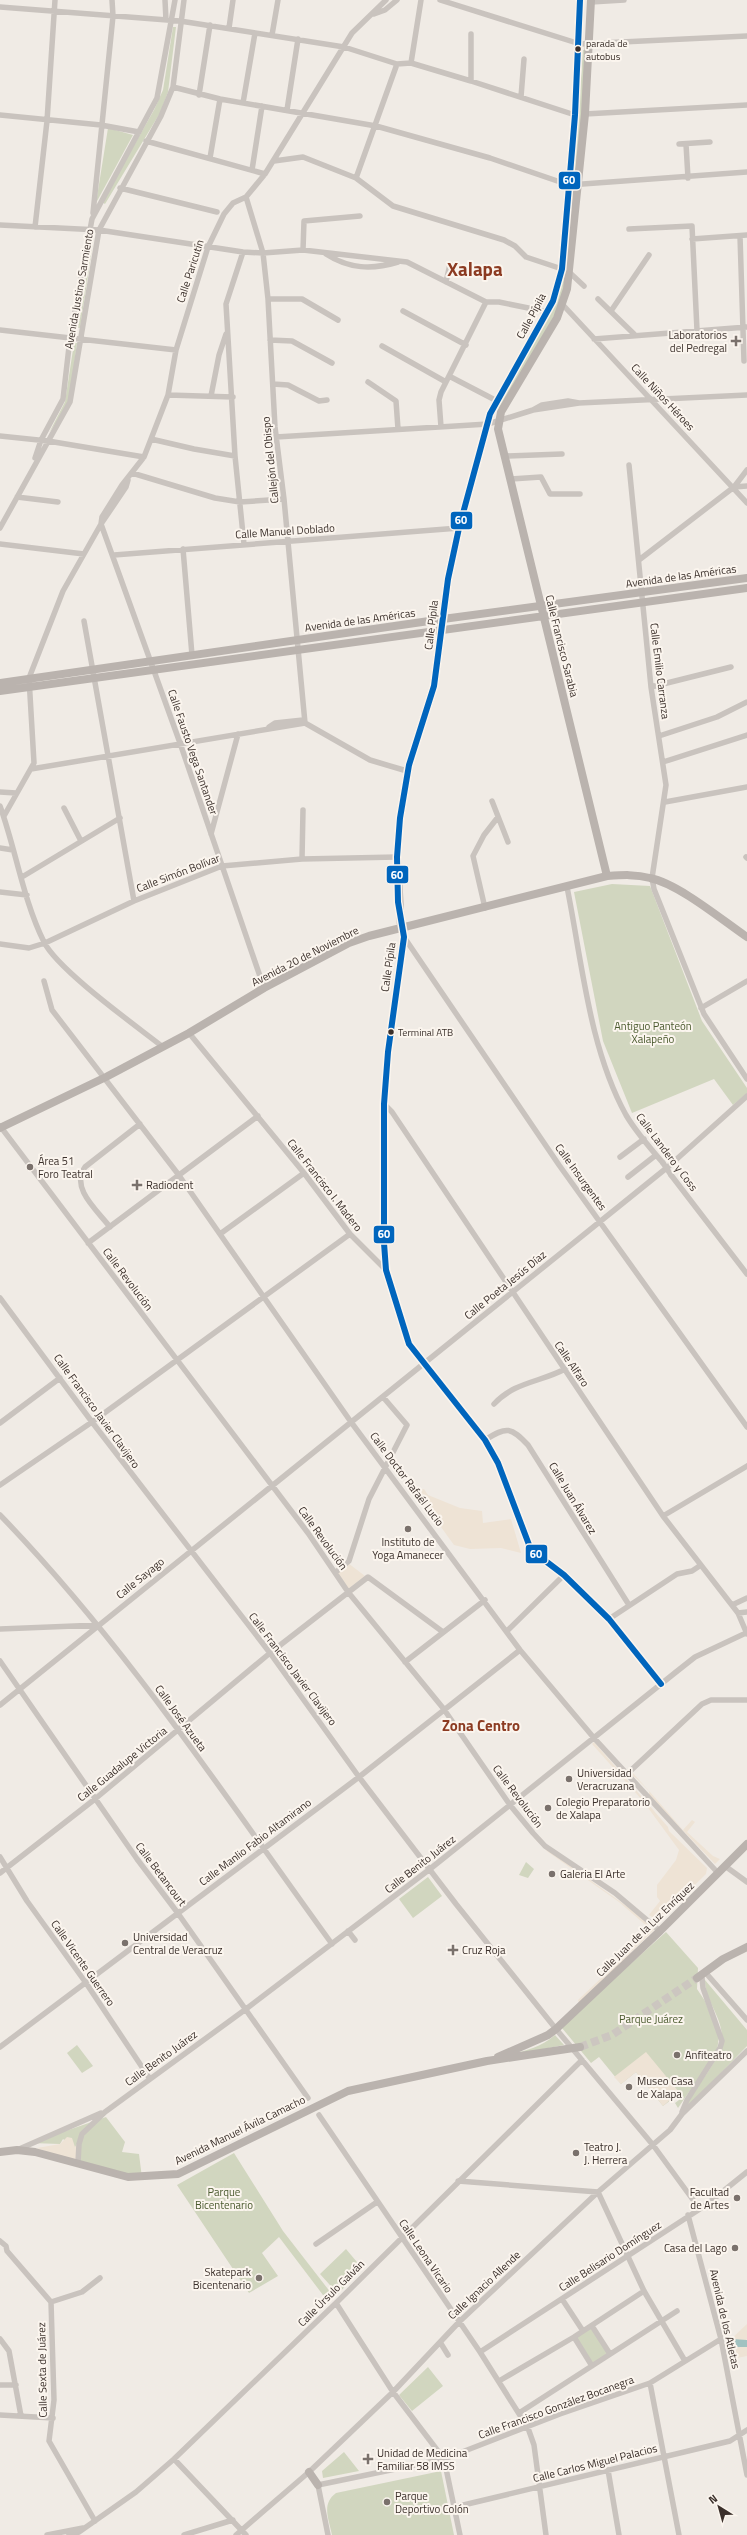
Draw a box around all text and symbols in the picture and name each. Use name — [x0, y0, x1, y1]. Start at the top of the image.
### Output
place label: parada de autobus — [586, 36, 628, 64]
marker: parada de autobus — [573, 44, 583, 54]
line badge: 60 — [558, 171, 581, 190]
text: 60 — [563, 172, 575, 188]
street label: Avenida Justino Sarmiento — [61, 228, 97, 350]
street label: Calle Paricutín — [172, 237, 208, 305]
district label: Xalapa — [447, 254, 503, 283]
street label: Calle Pípila — [512, 290, 550, 342]
place label: Laboratorios del Pedregal — [669, 327, 727, 356]
marker: Laboratorios del Pedregal — [730, 335, 742, 347]
street label: Calle Niños Héroes — [628, 360, 698, 434]
street label: Callejón del Obispo — [257, 416, 283, 504]
line badge: 60 — [450, 511, 473, 530]
text: 60 — [455, 512, 467, 528]
street label: Calle Manuel Doblado — [235, 520, 336, 542]
street label: Avenida de las Américas — [625, 560, 737, 592]
street label: Calle Francisco Sarabia — [542, 593, 583, 699]
street label: Calle Pípila — [420, 599, 442, 651]
street label: Avenida de las Américas — [304, 604, 416, 636]
street label: Calle Emilio Carranza — [646, 622, 674, 720]
street label: Calle Fausto Vega Santander — [164, 687, 222, 817]
street label: Calle Simón Bolívar — [134, 850, 222, 896]
line badge: 60 — [386, 865, 409, 884]
text: 60 — [391, 867, 403, 883]
street label: Avenida 20 de Noviembre — [249, 922, 362, 990]
street label: Calle Pípila — [377, 941, 399, 993]
park label: Antiguo Panteón Xalapeño — [614, 1018, 692, 1047]
place label: Terminal ATB — [398, 1025, 453, 1040]
marker: Terminal ATB — [386, 1027, 396, 1037]
street label: Calle Landero y Coss — [632, 1110, 702, 1194]
street label: Calle Francisco I. Madero — [284, 1135, 366, 1235]
street label: Calle Insurgentes — [551, 1140, 611, 1214]
place label: Área 51 Foro Teatral — [38, 1153, 93, 1182]
marker: Área 51 Foro Teatral — [25, 1162, 35, 1172]
place label: Radiodent — [146, 1177, 194, 1193]
marker: Radiodent — [131, 1179, 143, 1191]
line badge: 60 — [373, 1225, 395, 1244]
text: 60 — [378, 1226, 390, 1242]
street label: Calle Revolución — [99, 1244, 157, 1314]
street label: Calle Poeta Jesús Díaz — [461, 1247, 549, 1323]
street label: Calle Alfaro — [551, 1338, 593, 1390]
street label: Calle Francisco Javier Clavijero — [50, 1351, 144, 1472]
street label: Calle Doctor Rafaél Lucio — [366, 1429, 448, 1530]
street label: Calle Juan Álvarez — [545, 1459, 601, 1537]
street label: Calle Revolución — [294, 1503, 352, 1573]
marker: Instituto de Yoga Amanecer — [403, 1524, 413, 1534]
place label: Instituto de Yoga Amanecer — [372, 1534, 444, 1563]
line badge: 60 — [525, 1544, 548, 1564]
text: 60 — [530, 1546, 542, 1562]
street label: Calle Sayago — [112, 1553, 168, 1603]
street label: Calle Francisco Javier Clavijero — [245, 1609, 341, 1729]
street label: Calle José Azueta — [151, 1681, 211, 1755]
district label: Zona Centro — [442, 1714, 520, 1737]
street label: Calle Guadalupe Victoria — [74, 1722, 171, 1805]
street label: Calle Revolución — [489, 1761, 547, 1831]
place label: Universidad Veracruzana — [577, 1765, 635, 1794]
marker: Universidad Veracruzana — [564, 1774, 574, 1784]
street label: Calle Manlio Fabio Altamirano — [196, 1794, 315, 1890]
place label: Colegio Preparatorio de Xalapa — [556, 1794, 650, 1823]
marker: Colegio Preparatorio de Xalapa — [543, 1803, 553, 1813]
street label: Calle Benito Juárez — [381, 1831, 459, 1897]
street label: Calle Betancourt — [132, 1839, 190, 1909]
place label: Galeria El Arte — [560, 1866, 626, 1882]
marker: Galeria El Arte — [547, 1869, 557, 1879]
street label: Calle Juan de la Luz Enríquez — [592, 1878, 698, 1980]
street label: Calle Vicente Guerrero — [47, 1917, 119, 2010]
place label: Universidad Central de Veracruz — [133, 1929, 223, 1958]
marker: Universidad Central de Veracruz — [120, 1938, 130, 1948]
place label: Cruz Roja — [462, 1942, 506, 1958]
marker: Cruz Roja — [447, 1944, 459, 1956]
park label: Parque Juárez — [619, 2011, 683, 2027]
street label: Calle Benito Juárez — [121, 2026, 201, 2090]
place label: Anfiteatro — [685, 2047, 732, 2063]
marker: Anfiteatro — [672, 2050, 682, 2060]
place label: Museo Casa de Xalapa — [637, 2073, 694, 2102]
marker: Museo Casa de Xalapa — [624, 2082, 634, 2092]
street label: Avenida Manuel Ávila Camacho — [172, 2091, 308, 2169]
place label: Teatro J. J. Herrera — [584, 2139, 628, 2168]
marker: Teatro J. J. Herrera — [571, 2148, 581, 2158]
park label: Parque Bicentenario — [195, 2184, 253, 2213]
place label: Facultad de Artes — [690, 2184, 729, 2213]
marker: Facultad de Artes — [732, 2193, 742, 2203]
street label: Calle Leona Vicario — [395, 2216, 457, 2296]
street label: Calle Belisario Domínguez — [556, 2217, 664, 2295]
place label: Casa del Lago — [664, 2240, 727, 2256]
marker: Casa del Lago — [730, 2243, 740, 2253]
street label: Calle Ignacio Allende — [444, 2247, 524, 2323]
street label: Calle Úrsulo Galván — [294, 2256, 368, 2330]
place label: Skatepark Bicentenario — [193, 2264, 252, 2293]
street label: Avenida de los Atletas — [706, 2268, 744, 2370]
marker: Skatepark Bicentenario — [254, 2273, 264, 2283]
street label: Calle Sexta de Juárez — [33, 2322, 51, 2418]
street label: Calle Francisco González Bocanegra — [476, 2371, 636, 2443]
street label: Calle Carlos Miguel Palacios — [531, 2440, 659, 2486]
place label: Unidad de Medicina Familiar 58 IMSS — [377, 2445, 468, 2474]
marker: Unidad de Medicina Familiar 58 IMSS — [362, 2453, 374, 2465]
north arrow — [699, 2487, 739, 2527]
place label: Parque Deportivo Colón — [395, 2488, 469, 2517]
text: N — [705, 2490, 721, 2508]
marker: Parque Deportivo Colón — [382, 2497, 392, 2507]

